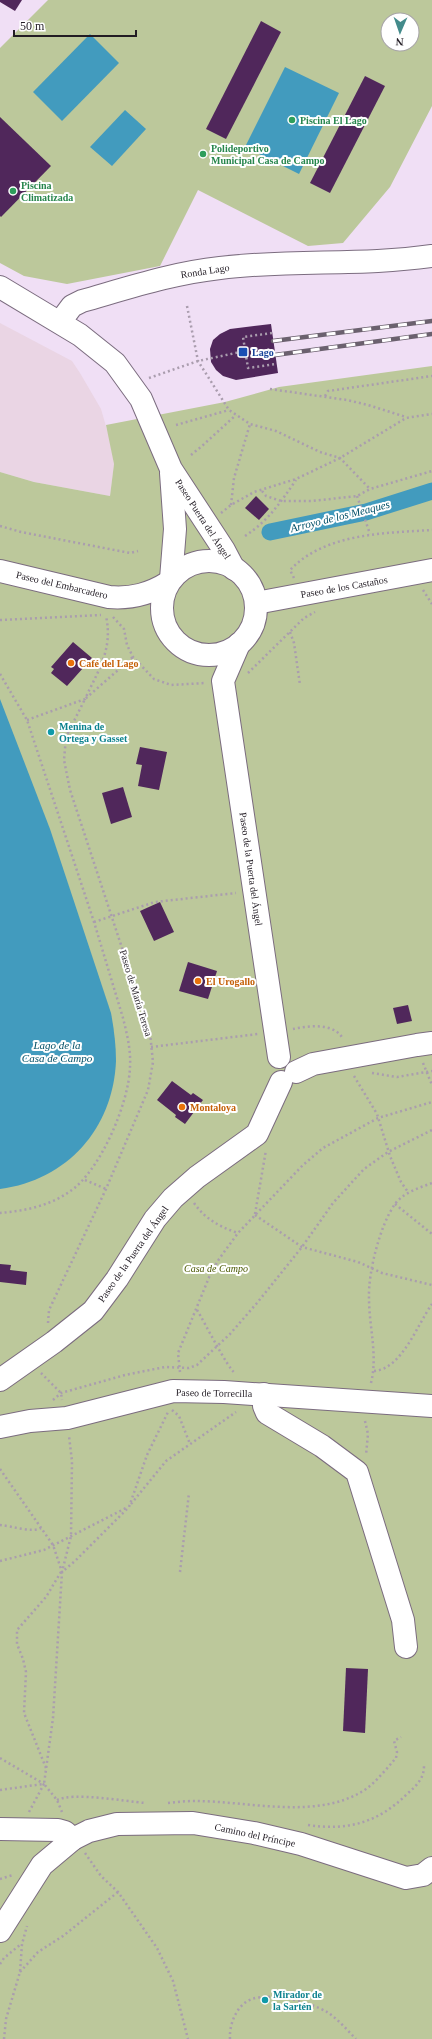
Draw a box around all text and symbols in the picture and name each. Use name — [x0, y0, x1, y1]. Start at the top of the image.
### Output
scale bar — [14, 12, 136, 38]
north arrow — [380, 12, 420, 52]
text: 50 m — [20, 19, 45, 33]
text: N — [395, 36, 404, 48]
marker: Piscina El Lago — [287, 115, 297, 125]
place label: Piscina El Lago — [300, 115, 367, 126]
place label: Polideportivo Municipal Casa de Campo — [211, 143, 325, 166]
marker: Polideportivo Municipal Casa de Campo — [198, 149, 208, 159]
place label: Piscina Climatizada — [21, 180, 73, 203]
marker: Piscina Climatizada — [8, 186, 18, 196]
street label: Ronda Lago — [180, 262, 230, 280]
marker: Lago — [237, 346, 249, 358]
place label: Lago — [252, 347, 274, 358]
street label: Paseo Puerta del Ángel — [173, 477, 233, 561]
water label: Arroyo de los Meaques — [288, 498, 391, 534]
street label: Paseo del Embarcadero — [15, 569, 109, 601]
street label: Paseo de los Castaños — [300, 574, 388, 600]
marker: Café del Lago — [66, 658, 76, 668]
place label: Café del Lago — [79, 658, 138, 669]
place label: Menina de Ortega y Gasset — [59, 721, 128, 744]
marker: Menina de Ortega y Gasset — [46, 727, 56, 737]
street label: Paseo de la Puerta del Ángel — [238, 811, 264, 927]
street label: Paseo de María Teresa — [118, 948, 155, 1038]
marker: El Urogallo — [193, 976, 203, 986]
place label: El Urogallo — [206, 976, 255, 987]
water label: Lago de la Casa de Campo — [22, 1039, 93, 1064]
marker: Montaloya — [177, 1102, 187, 1112]
place label: Montaloya — [190, 1102, 236, 1113]
street label: Paseo de la Puerta del Ángel — [96, 1204, 171, 1304]
park label: Casa de Campo — [184, 1263, 248, 1274]
street label: Paseo de Torrecilla — [176, 1387, 253, 1399]
street label: Camino del Príncipe — [214, 1821, 297, 1849]
place label: Mirador de la Sartén — [273, 1989, 323, 2012]
marker: Mirador de la Sartén — [260, 1995, 270, 2005]

